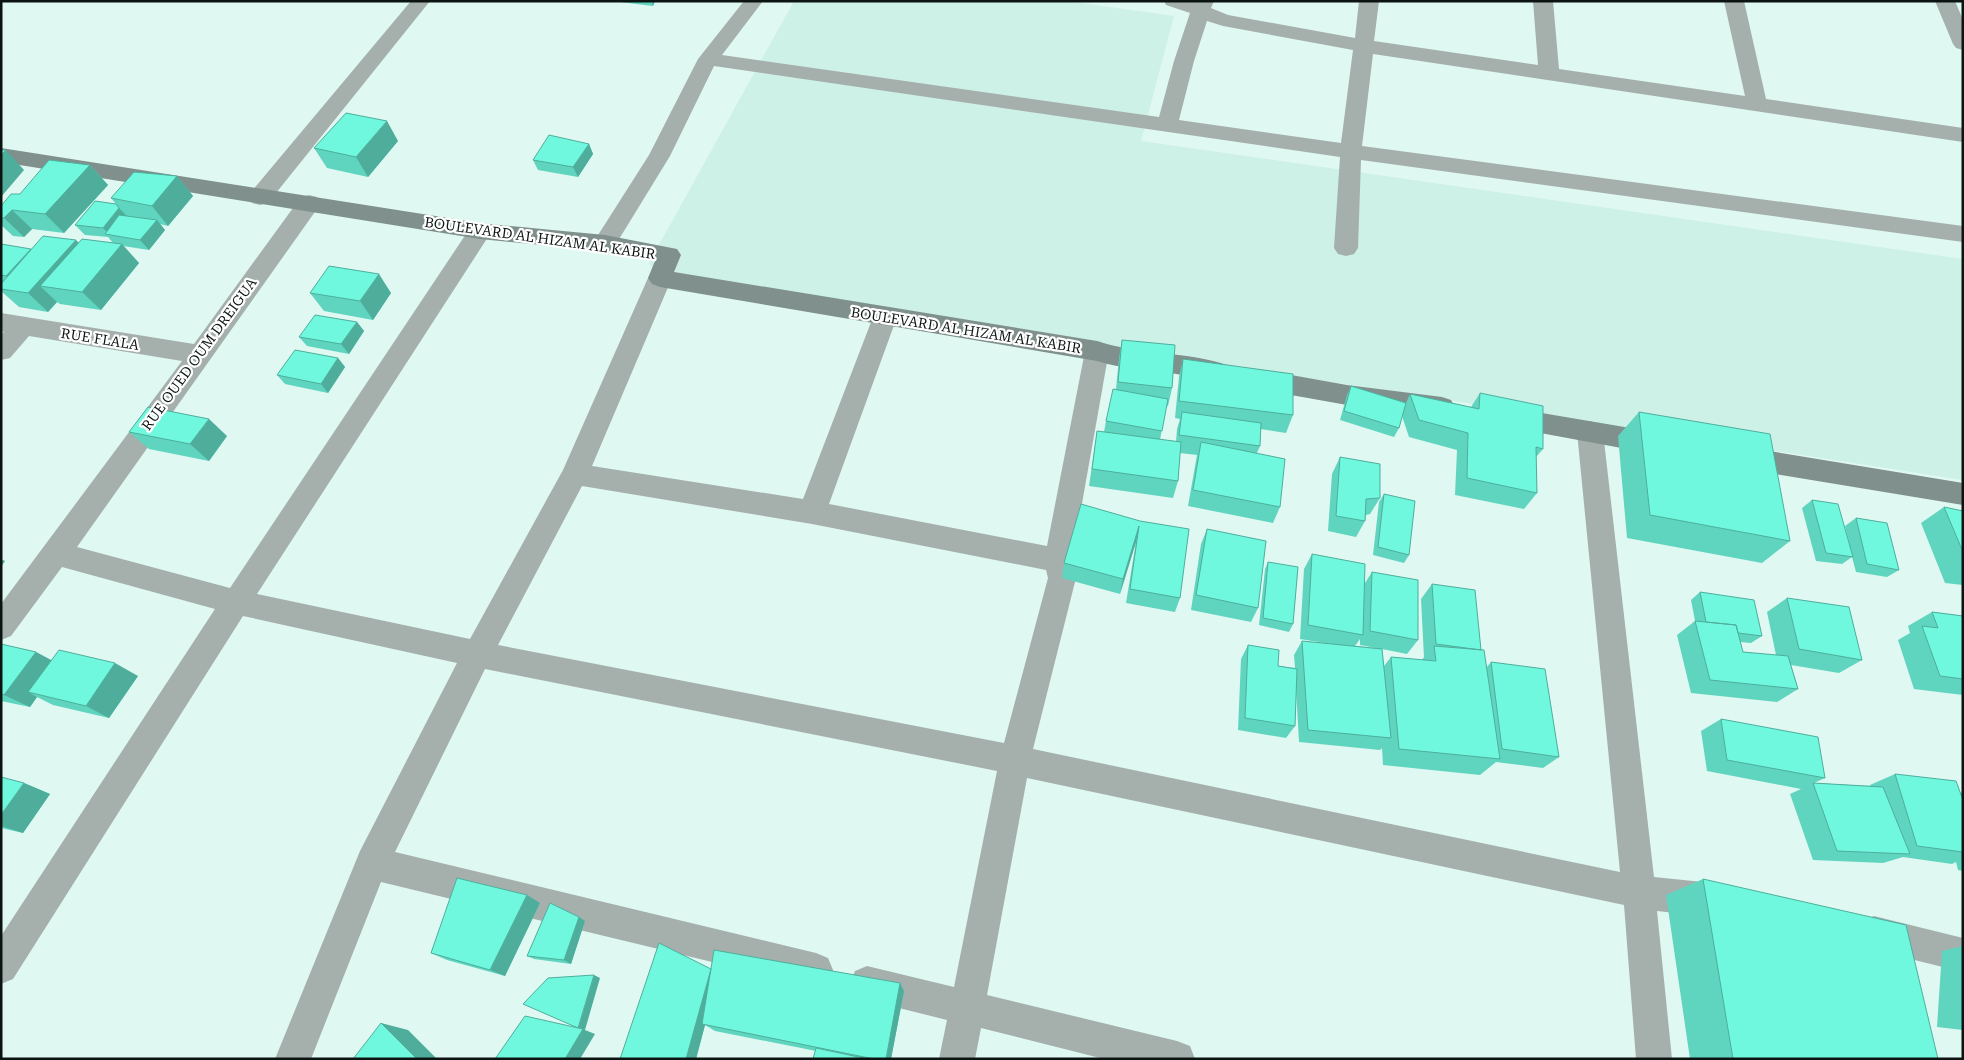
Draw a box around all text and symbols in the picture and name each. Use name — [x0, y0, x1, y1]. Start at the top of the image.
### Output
street label: BOULEVARD AL HIZAM AL KABIR — [424, 214, 657, 262]
street label: RUE OUED OUM DREIGUA — [138, 275, 260, 433]
street label: BOULEVARD AL HIZAM AL KABIR — [850, 304, 1083, 356]
street label: RUE FLALA — [60, 325, 140, 353]

